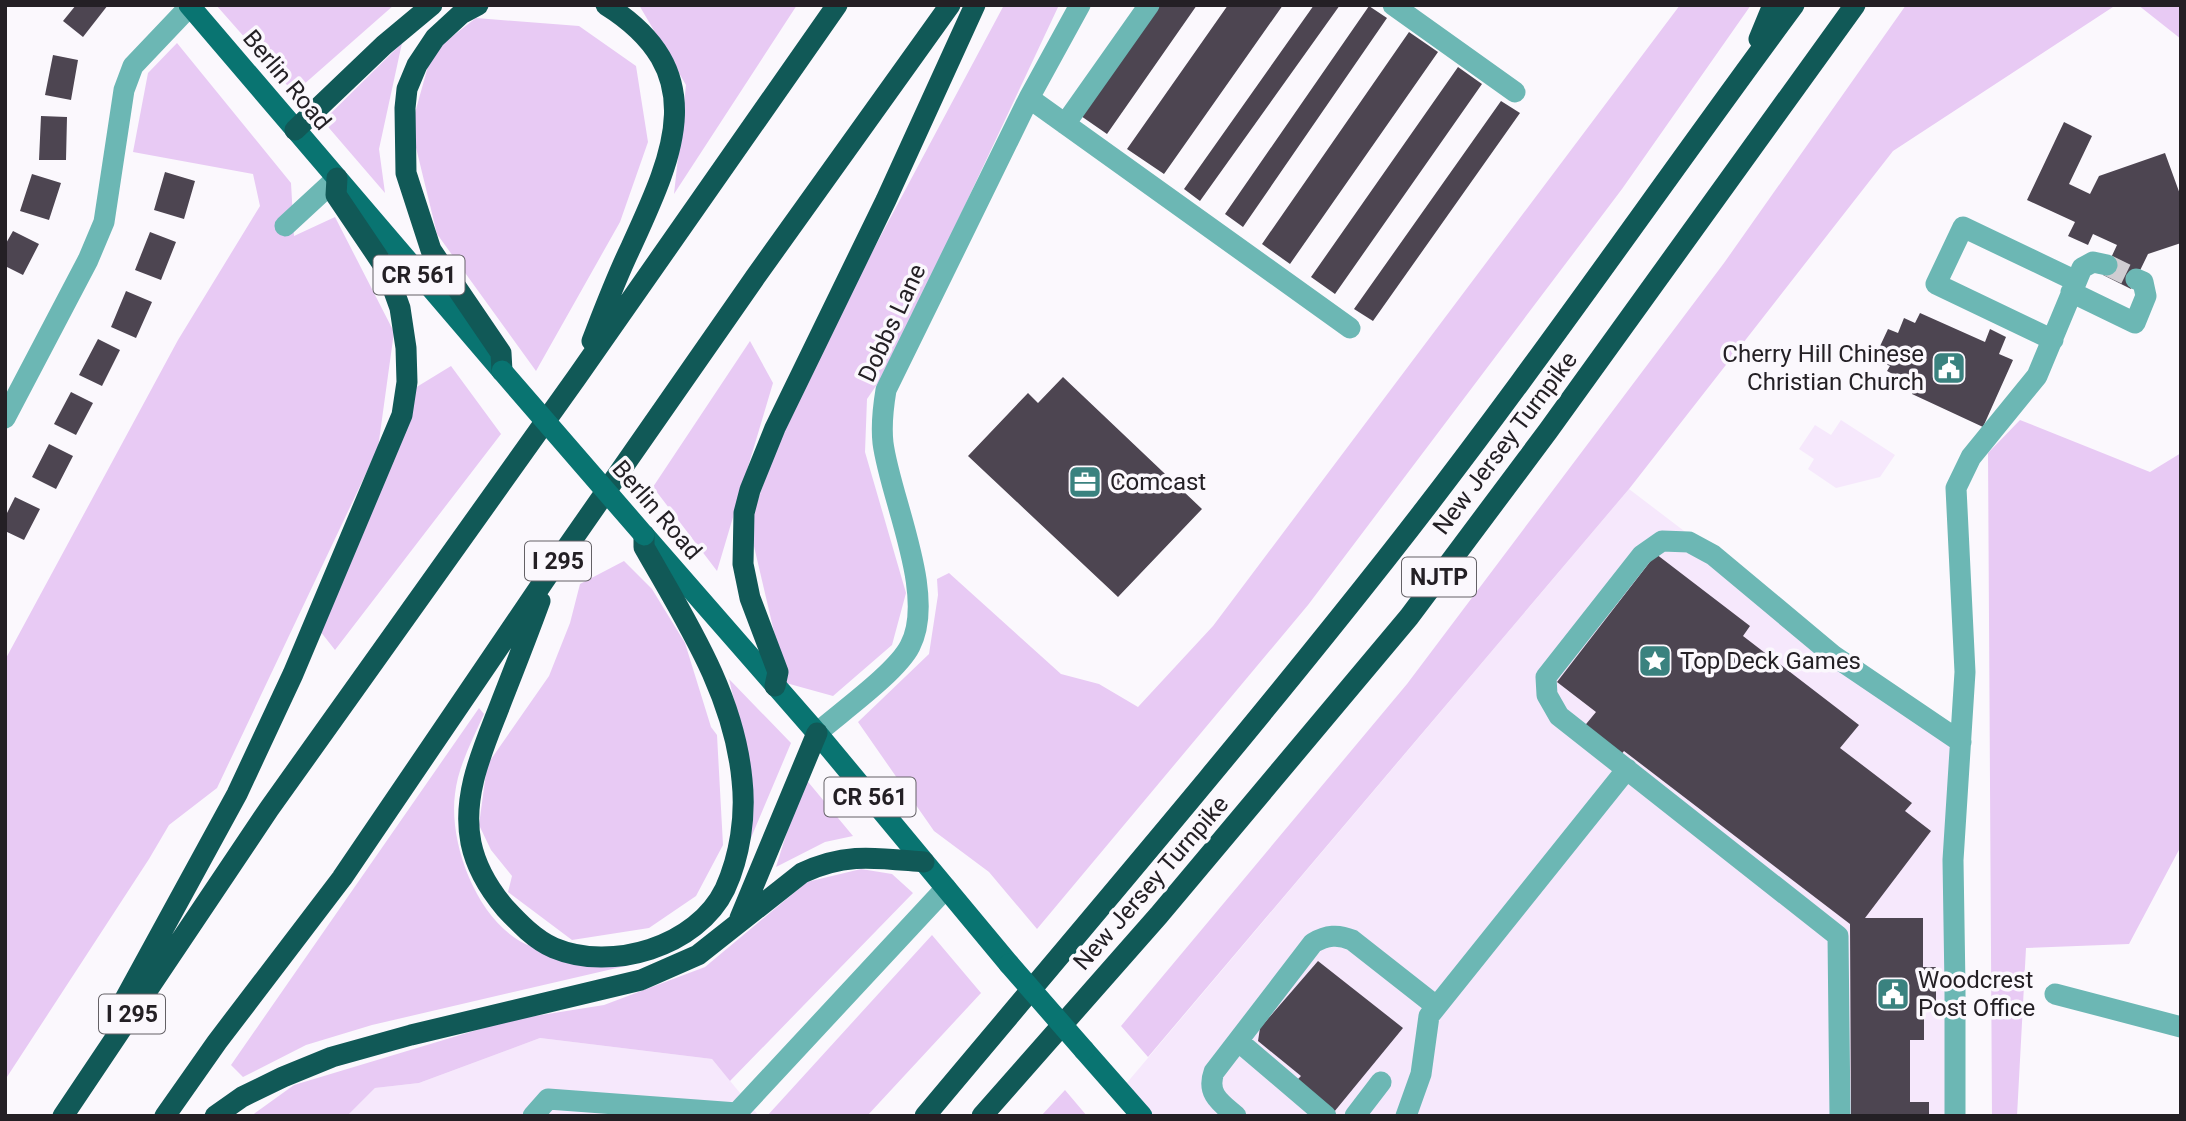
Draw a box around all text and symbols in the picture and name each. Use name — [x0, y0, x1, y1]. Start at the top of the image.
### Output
street label: Berlin Road — [237, 24, 337, 136]
road number: CR 561 — [374, 256, 464, 294]
street label: Dobbs Lane — [853, 260, 931, 386]
place label: Cherry Hill Chinese Christian Church — [1722, 340, 1924, 396]
street label: New Jersey Turnpike — [1427, 346, 1583, 540]
public building icon: Cherry Hill Chinese Christian Church — [1930, 349, 1968, 387]
street label: Berlin Road — [606, 455, 708, 565]
office icon: Comcast — [1066, 463, 1104, 501]
place label: Comcast — [1110, 468, 1206, 496]
road number: I 295 — [525, 541, 591, 580]
road number: NJTP — [1402, 558, 1476, 596]
place icon: Top Deck Games — [1636, 642, 1674, 680]
place label: Top Deck Games — [1680, 647, 1861, 675]
road number: CR 561 — [824, 778, 916, 817]
street label: New Jersey Turnpike — [1068, 790, 1234, 976]
place label: Woodcrest Post Office — [1918, 966, 2035, 1022]
public building icon: Woodcrest Post Office — [1874, 975, 1912, 1013]
road number: I 295 — [99, 995, 165, 1034]

